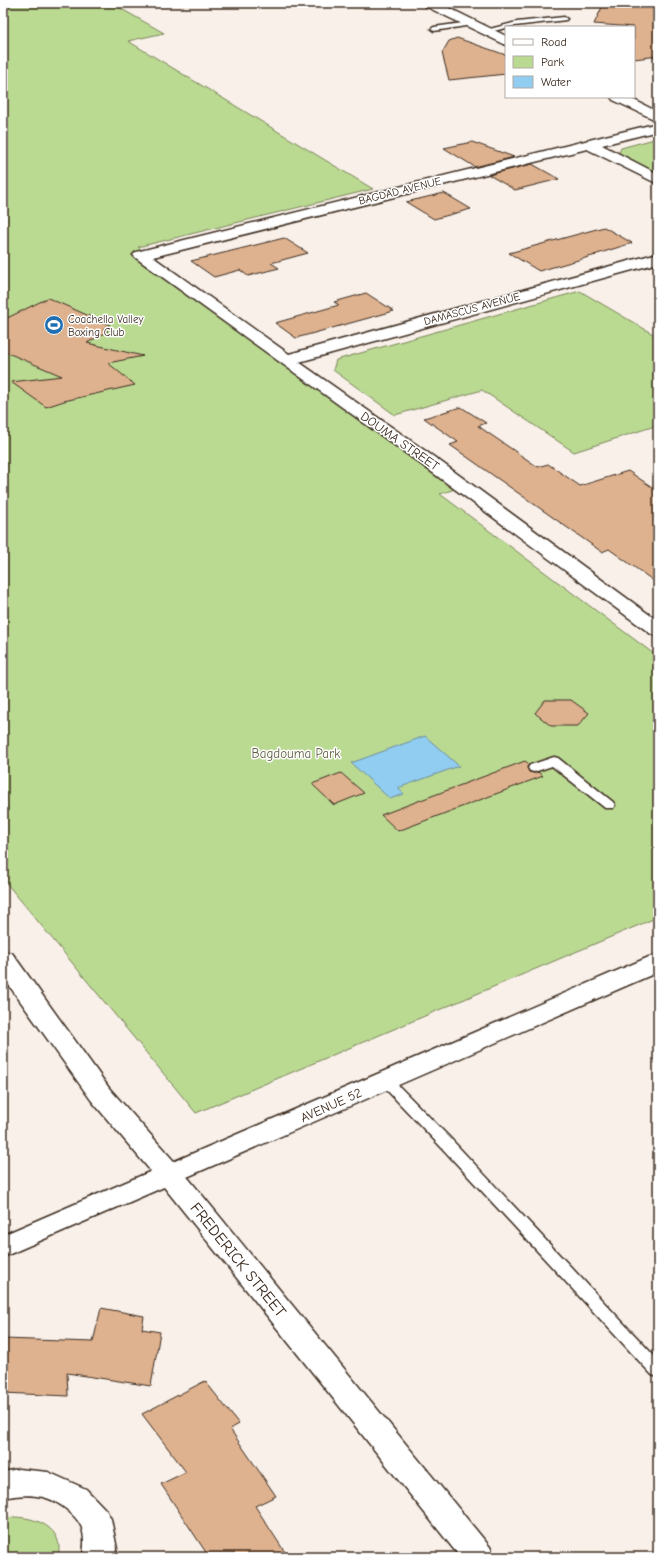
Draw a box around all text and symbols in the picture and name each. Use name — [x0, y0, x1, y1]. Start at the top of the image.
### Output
legend — [505, 26, 635, 98]
text: Road — [541, 35, 567, 49]
text: Park — [541, 55, 564, 69]
text: Water — [541, 75, 571, 89]
street label: BAGDAD AVENUE — [357, 174, 443, 208]
street label: DAMASCUS AVENUE — [423, 290, 522, 328]
place label: Coachella Valley Boxing Club — [68, 313, 143, 339]
sports icon: Coachella Valley Boxing Club — [43, 314, 65, 336]
street label: DOUMA STREET — [358, 408, 442, 474]
park label: Bagdouma Park — [252, 746, 341, 761]
street label: AVENUE 52 — [298, 1085, 364, 1125]
street label: FREDERICK STREET — [186, 1199, 290, 1321]

